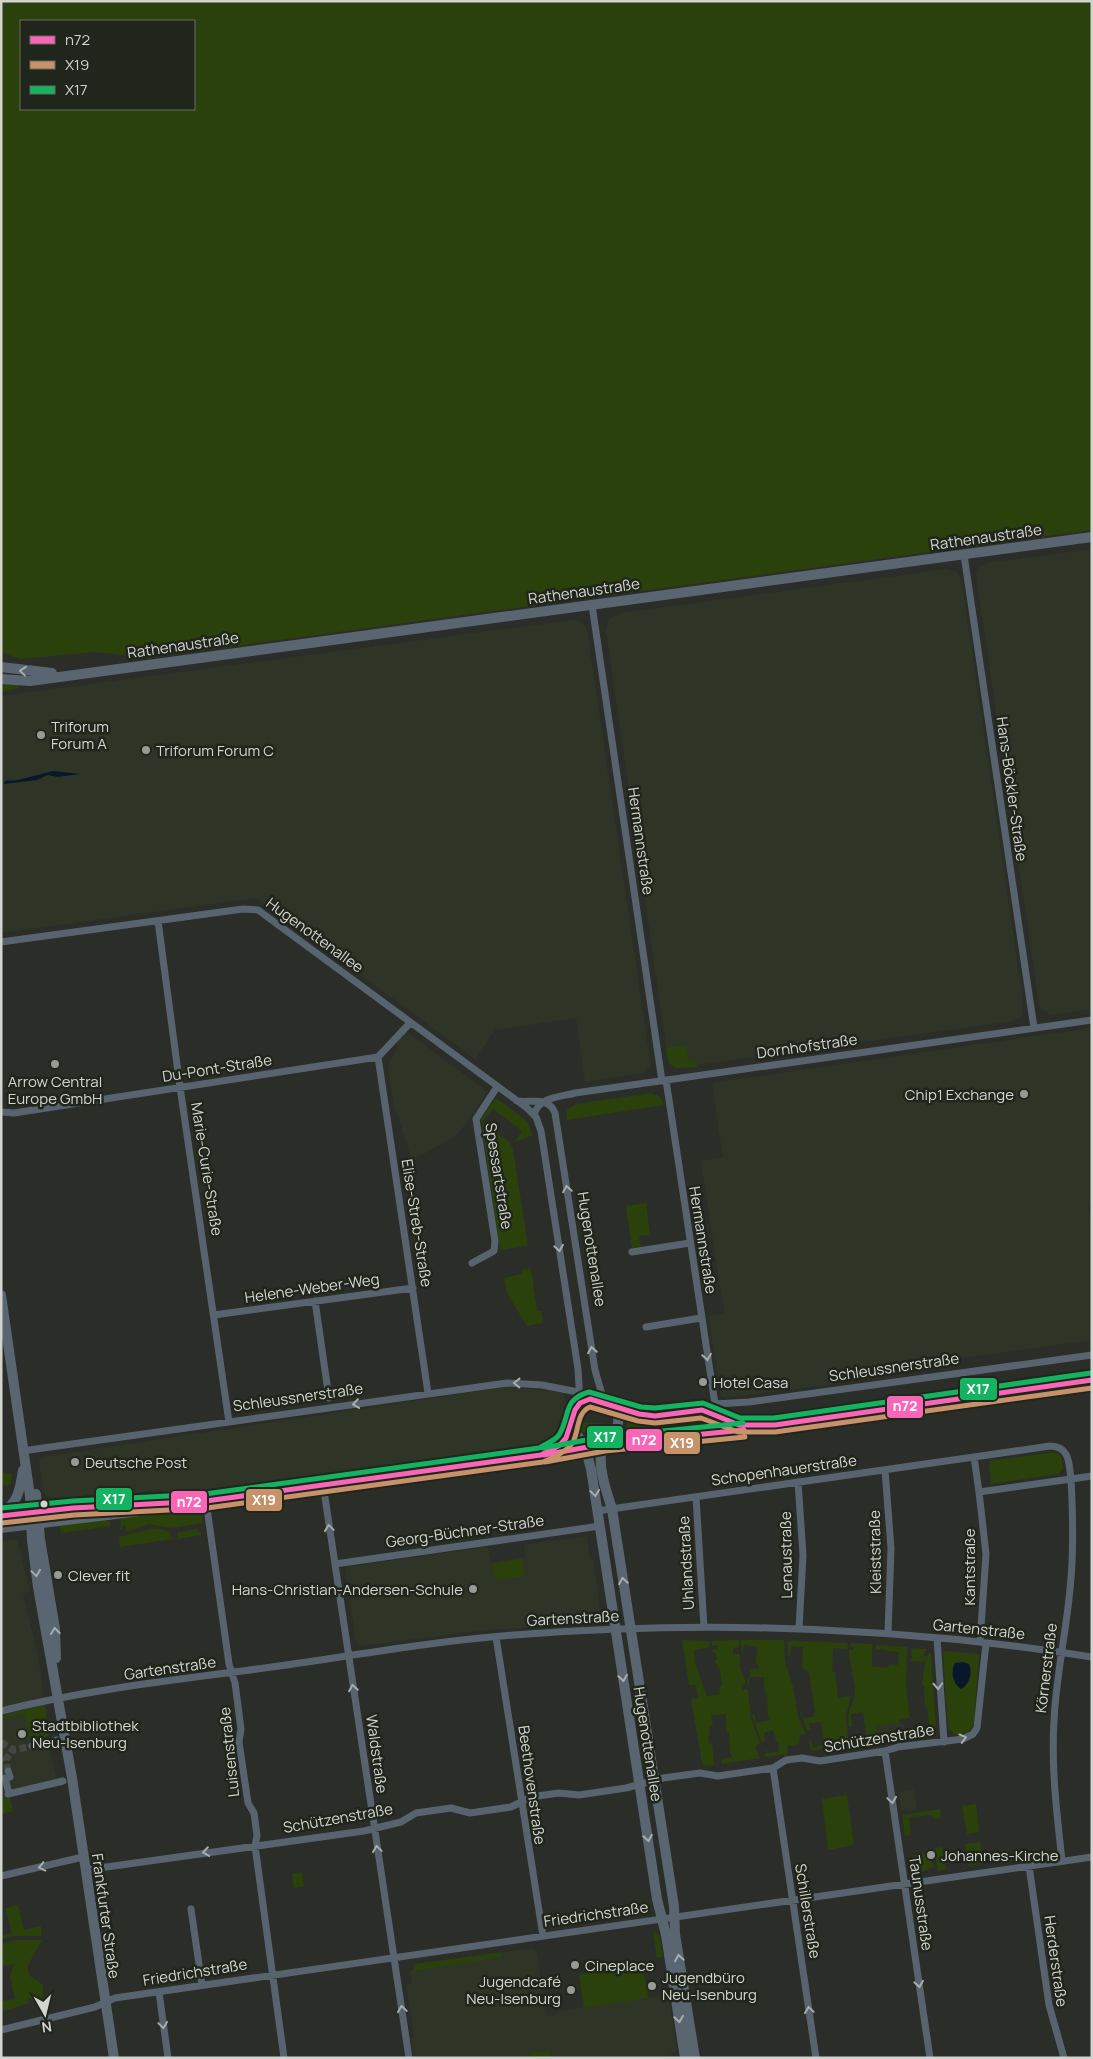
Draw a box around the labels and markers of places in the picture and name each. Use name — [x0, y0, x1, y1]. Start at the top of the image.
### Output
place label: Triforum Forum A — [51, 716, 109, 754]
marker: Triforum Forum A — [35, 729, 47, 741]
place label: Triforum Forum C — [156, 740, 274, 761]
marker: Triforum Forum C — [140, 744, 152, 756]
marker: Arrow Central Europe GmbH — [49, 1058, 61, 1070]
place label: Arrow Central Europe GmbH — [8, 1071, 102, 1109]
place label: Chip1 Exchange — [905, 1084, 1014, 1105]
marker: Chip1 Exchange — [1018, 1088, 1030, 1100]
place label: Hotel Casa — [713, 1372, 788, 1393]
marker: Hotel Casa — [697, 1376, 709, 1388]
place label: Deutsche Post — [85, 1452, 187, 1473]
marker: Deutsche Post — [69, 1456, 81, 1468]
unlabelled marker — [39, 1499, 49, 1509]
place label: Clever fit — [68, 1565, 130, 1586]
marker: Clever fit — [52, 1569, 64, 1581]
place label: Hans-Christian-Andersen-Schule — [232, 1579, 463, 1600]
marker: Hans-Christian-Andersen-Schule — [467, 1583, 479, 1595]
place label: Stadtbibliothek Neu-Isenburg — [32, 1715, 139, 1753]
marker: Stadtbibliothek Neu-Isenburg — [16, 1728, 28, 1740]
place label: Johannes-Kirche — [941, 1845, 1059, 1866]
marker: Johannes-Kirche — [925, 1849, 937, 1861]
place label: Cineplace — [585, 1955, 654, 1976]
marker: Cineplace — [569, 1959, 581, 1971]
place label: Jugendbüro Neu-Isenburg — [662, 1967, 757, 2005]
place label: Jugendcafé Neu-Isenburg — [466, 1971, 561, 2009]
marker: Jugendbüro Neu-Isenburg — [646, 1980, 658, 1992]
marker: Jugendcafé Neu-Isenburg — [565, 1984, 577, 1996]

